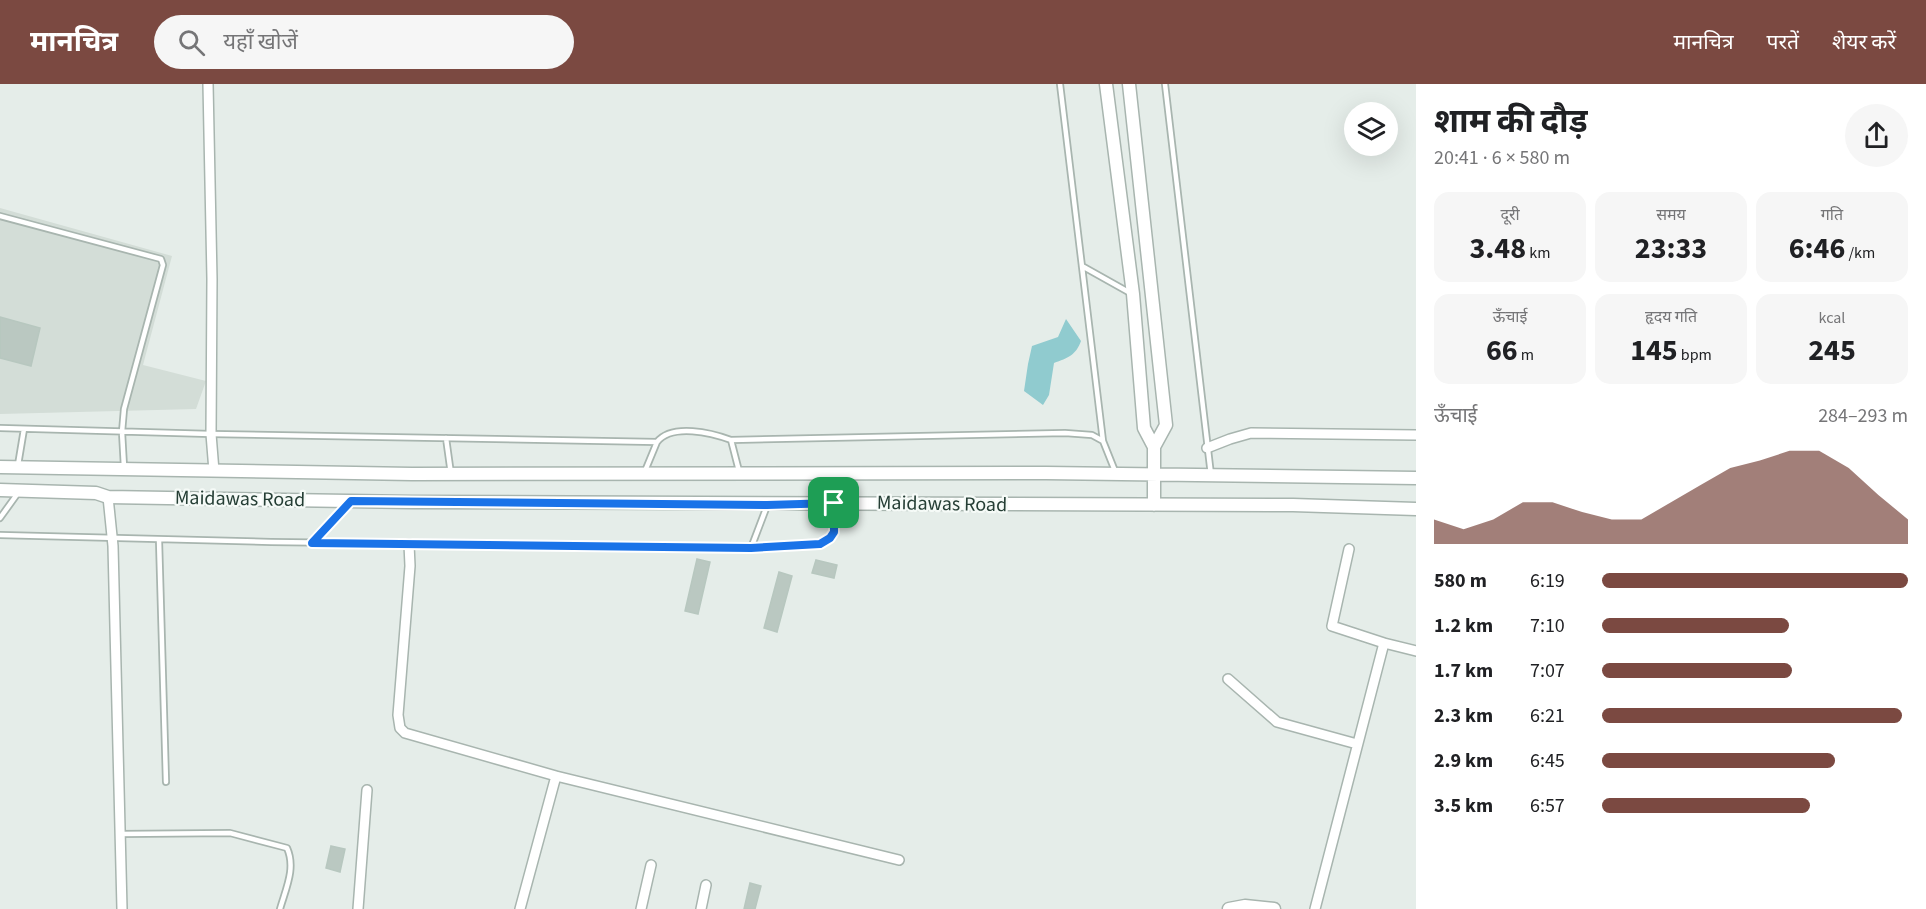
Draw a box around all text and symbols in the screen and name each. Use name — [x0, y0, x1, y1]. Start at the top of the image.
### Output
search box — [154, 15, 574, 69]
text: मानचित्र — [30, 22, 118, 62]
icon: search — [175, 26, 208, 59]
text: यहाँ खोजें — [223, 26, 298, 58]
text: मानचित्र — [1674, 27, 1734, 57]
text: परतें — [1767, 27, 1799, 57]
text: शेयर करें — [1832, 27, 1896, 57]
text: शाम की दौड़ — [1434, 98, 1588, 145]
map controls — [1344, 102, 1398, 156]
button: layers — [1344, 102, 1398, 156]
button: share — [1845, 104, 1908, 167]
text: 20:41 · 6 × 580 m — [1434, 144, 1570, 172]
text: दूरी — [1500, 204, 1520, 226]
text: समय — [1656, 204, 1686, 226]
text: गति — [1821, 204, 1843, 226]
text: 3.48 — [1470, 227, 1526, 270]
text: 23:33 — [1635, 227, 1707, 270]
text: 6:46 — [1789, 227, 1845, 270]
text: km — [1526, 242, 1550, 264]
text: /km — [1845, 242, 1875, 264]
text: ऊँचाई — [1493, 306, 1527, 328]
text: हृदय गति — [1645, 306, 1697, 328]
text: kcal — [1819, 307, 1845, 329]
text: 66 — [1486, 329, 1518, 372]
text: 145 — [1630, 329, 1678, 372]
text: 245 — [1808, 329, 1856, 372]
text: m — [1518, 344, 1534, 366]
text: bpm — [1678, 344, 1712, 366]
text: ऊँचाई — [1434, 402, 1477, 430]
text: 284–293 m — [1818, 402, 1908, 430]
pin — [808, 477, 859, 528]
street label: Maidawas Road — [175, 484, 305, 514]
icon: arrive — [817, 486, 850, 519]
street label: Maidawas Road — [877, 489, 1007, 519]
text: 580 m — [1434, 567, 1487, 595]
text: 6:19 — [1530, 567, 1565, 595]
text: 1.2 km — [1434, 612, 1493, 640]
text: 7:10 — [1530, 612, 1565, 640]
text: 1.7 km — [1434, 657, 1493, 685]
text: 7:07 — [1530, 657, 1565, 685]
text: 2.3 km — [1434, 702, 1493, 730]
text: 6:21 — [1530, 702, 1565, 730]
text: 2.9 km — [1434, 747, 1493, 775]
text: 6:45 — [1530, 747, 1565, 775]
text: 3.5 km — [1434, 792, 1493, 820]
text: 6:57 — [1530, 792, 1565, 820]

